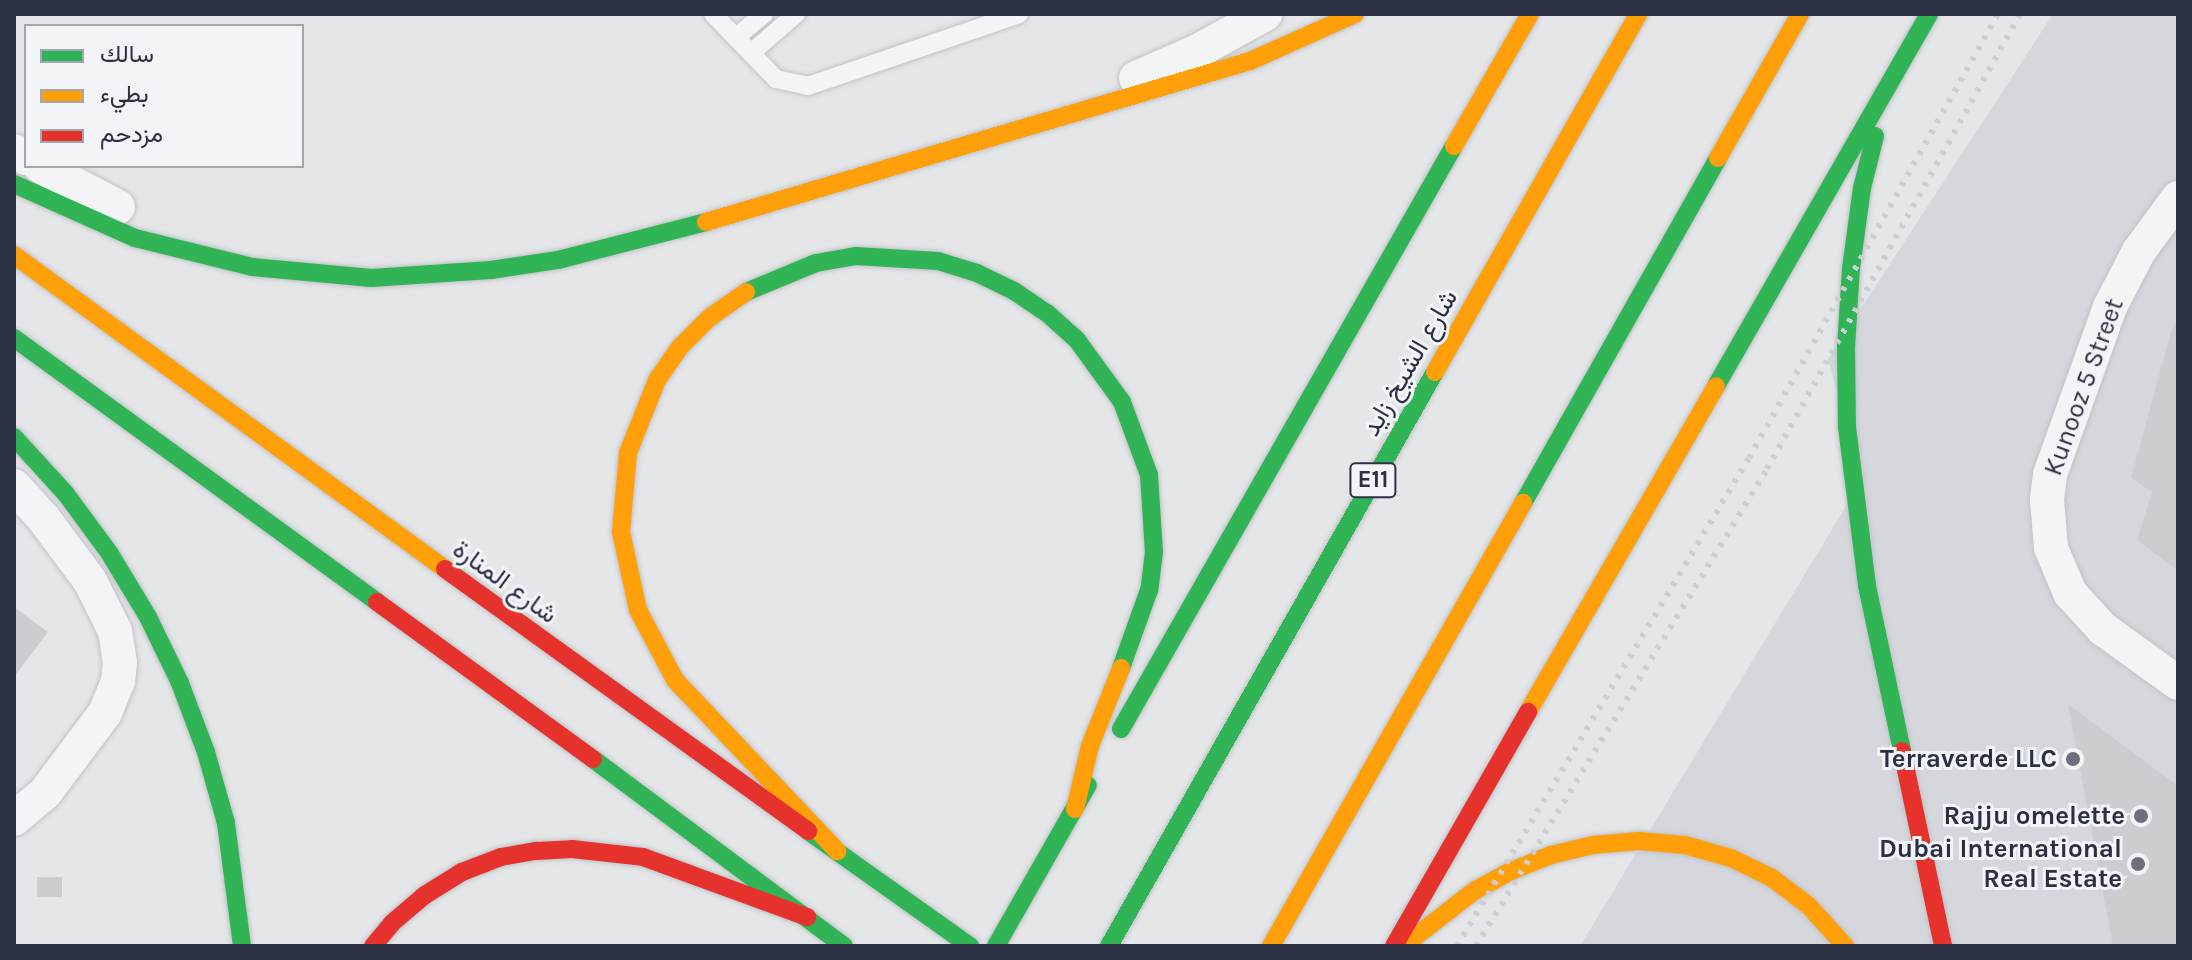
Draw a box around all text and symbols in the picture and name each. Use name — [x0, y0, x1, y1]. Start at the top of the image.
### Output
legend — [24, 24, 304, 168]
text: سالك — [100, 40, 154, 68]
text: بطيء — [100, 80, 149, 108]
text: مزدحم — [100, 120, 163, 148]
street label: شارع الشيخ زايد — [1356, 284, 1464, 442]
street label: Kunooz 5 Street — [2037, 294, 2131, 480]
road number: E11 — [1349, 460, 1397, 500]
street label: شارع المنارة — [447, 534, 563, 630]
place label: Terraverde LLC — [1880, 743, 2057, 775]
marker: Terraverde LLC — [2064, 750, 2082, 768]
place label: Rajju omelette — [1944, 800, 2125, 832]
marker: Rajju omelette — [2132, 807, 2150, 825]
place label: Dubai International Real Estate — [1879, 833, 2122, 894]
marker: Dubai International Real Estate — [2129, 855, 2147, 873]

